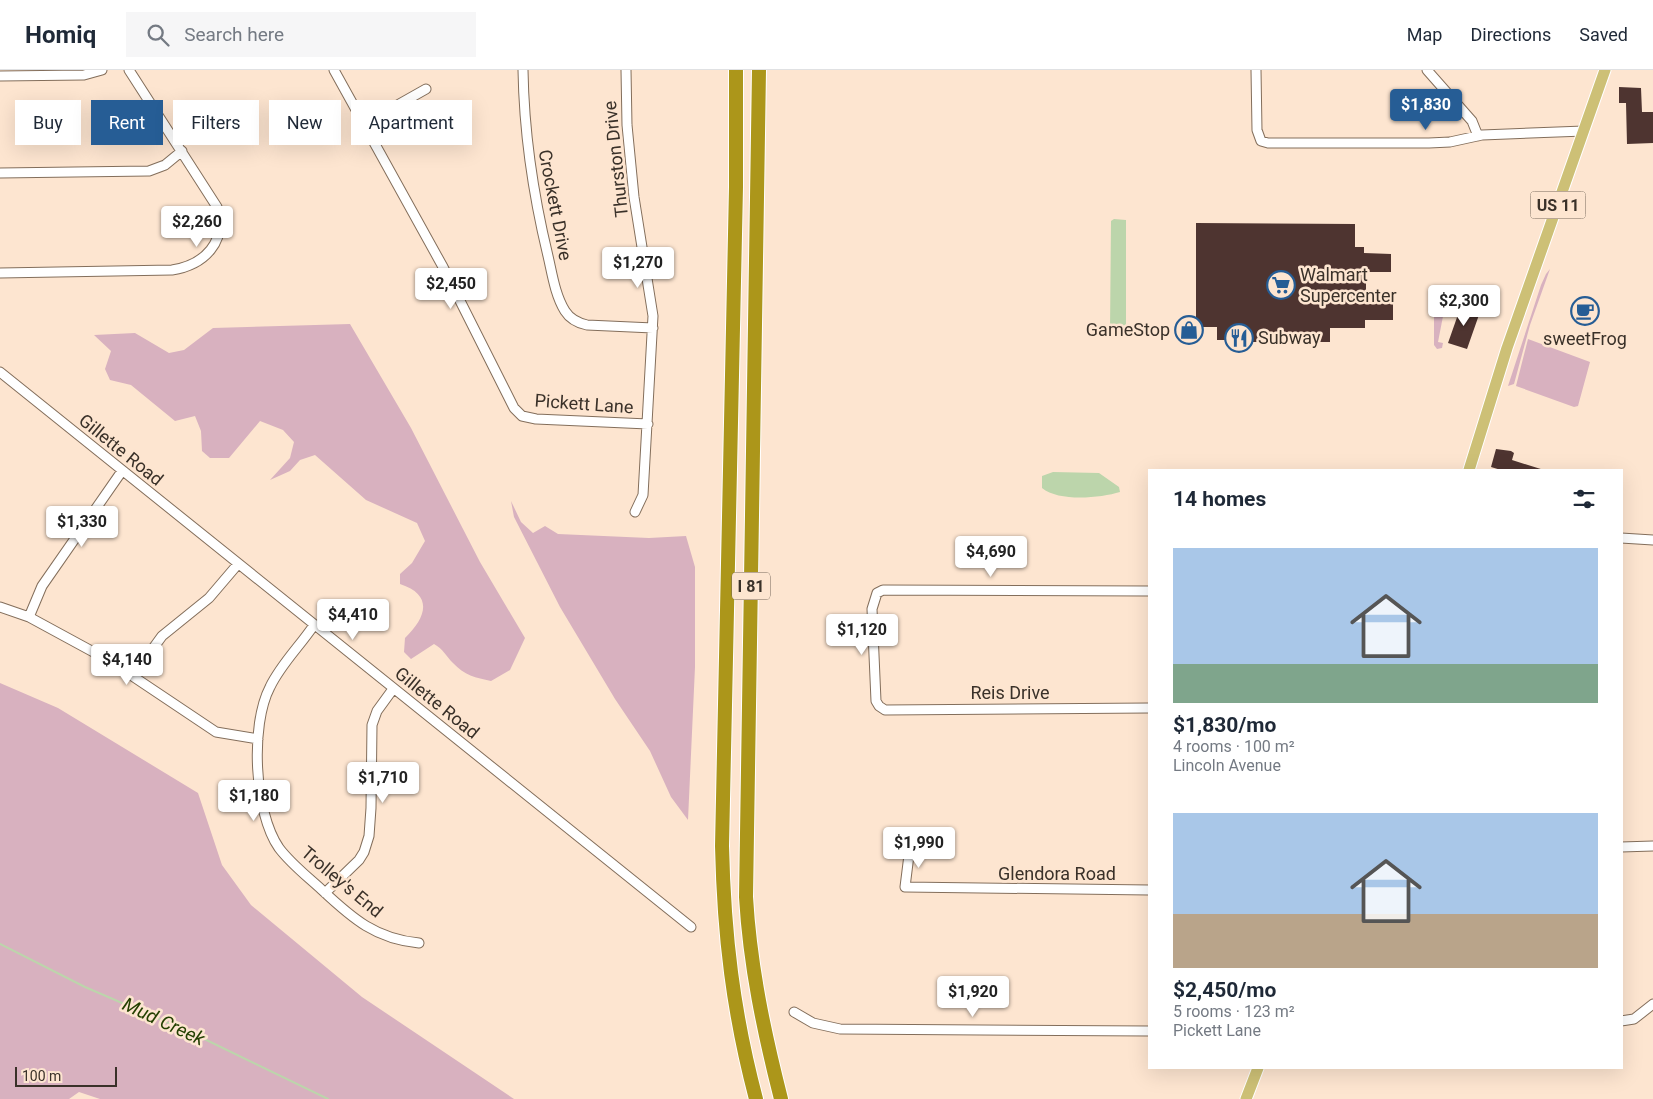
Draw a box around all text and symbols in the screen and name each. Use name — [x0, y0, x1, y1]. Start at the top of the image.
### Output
search box — [126, 12, 476, 57]
text: Homiq — [25, 21, 96, 49]
icon: search — [144, 21, 172, 49]
text: Search here — [184, 23, 284, 46]
text: Map — [1407, 24, 1442, 45]
text: Directions — [1470, 24, 1551, 45]
text: Saved — [1579, 24, 1628, 45]
pin: $1,830 — [1385, 88, 1467, 131]
text: $1,830 — [1401, 95, 1451, 114]
chip: Buy — [15, 100, 81, 145]
chip: Rent — [91, 100, 163, 145]
chip: Filters — [173, 100, 259, 145]
chip: New — [269, 100, 341, 145]
chip: Apartment — [351, 100, 472, 145]
street label: Thurston Drive — [599, 100, 632, 218]
street label: Crockett Drive — [534, 148, 577, 262]
road number: US 11 — [1530, 192, 1586, 218]
pin: $2,260 — [156, 206, 238, 248]
text: $2,260 — [172, 212, 222, 231]
pin: $1,270 — [597, 246, 679, 289]
text: $1,270 — [613, 253, 663, 272]
place label: Walmart Supercenter — [1300, 264, 1397, 306]
pin: $2,450 — [410, 268, 492, 310]
supermarket icon: Walmart Supercenter — [1266, 270, 1296, 300]
text: $2,450 — [426, 274, 476, 293]
pin: $2,300 — [1423, 284, 1505, 327]
text: $2,300 — [1439, 291, 1489, 310]
cafe icon: sweetFrog — [1570, 296, 1600, 326]
shop icon: GameStop — [1174, 315, 1204, 345]
place label: GameStop — [1086, 319, 1170, 340]
restaurant icon: Subway — [1224, 323, 1254, 353]
place label: Subway — [1258, 327, 1321, 348]
place label: sweetFrog — [1543, 328, 1627, 349]
street label: Pickett Lane — [534, 390, 634, 417]
street label: Gillette Road — [75, 409, 168, 490]
icon: filters — [1570, 485, 1598, 513]
text: 14 homes — [1173, 487, 1266, 511]
pin: $1,330 — [41, 506, 123, 548]
text: $1,330 — [57, 512, 107, 531]
pin: $4,690 — [950, 536, 1032, 578]
text: $4,690 — [966, 542, 1016, 561]
road number: I 81 — [732, 572, 770, 600]
icon: home — [1341, 581, 1431, 671]
pin: $4,410 — [312, 598, 394, 641]
text: $4,410 — [328, 605, 378, 624]
pin: $1,120 — [821, 614, 903, 656]
text: $1,120 — [837, 620, 887, 639]
pin: $4,140 — [86, 644, 168, 686]
text: $4,140 — [102, 650, 152, 669]
street label: Gillette Road — [391, 662, 484, 743]
street label: Reis Drive — [970, 682, 1050, 703]
text: $1,830/mo — [1173, 713, 1276, 737]
text: 4 rooms · 100 m² — [1173, 737, 1295, 756]
text: Lincoln Avenue — [1173, 756, 1281, 775]
pin: $1,710 — [342, 762, 424, 804]
text: $1,710 — [358, 768, 408, 787]
pin: $1,180 — [213, 780, 295, 822]
text: $1,180 — [229, 786, 279, 805]
pin: $1,990 — [878, 826, 960, 869]
text: $1,990 — [894, 833, 944, 852]
street label: Trolley's End — [297, 842, 387, 922]
icon: home — [1341, 846, 1431, 936]
street label: Glendora Road — [998, 863, 1116, 884]
pin: $1,920 — [932, 976, 1014, 1018]
text: $2,450/mo — [1173, 978, 1276, 1002]
text: $1,920 — [948, 982, 998, 1001]
water label: Mud Creek — [119, 992, 209, 1051]
text: 5 rooms · 123 m² — [1173, 1002, 1295, 1021]
text: Pickett Lane — [1173, 1021, 1261, 1040]
scale bar — [15, 1064, 118, 1087]
text: 100 m — [22, 1068, 61, 1084]

